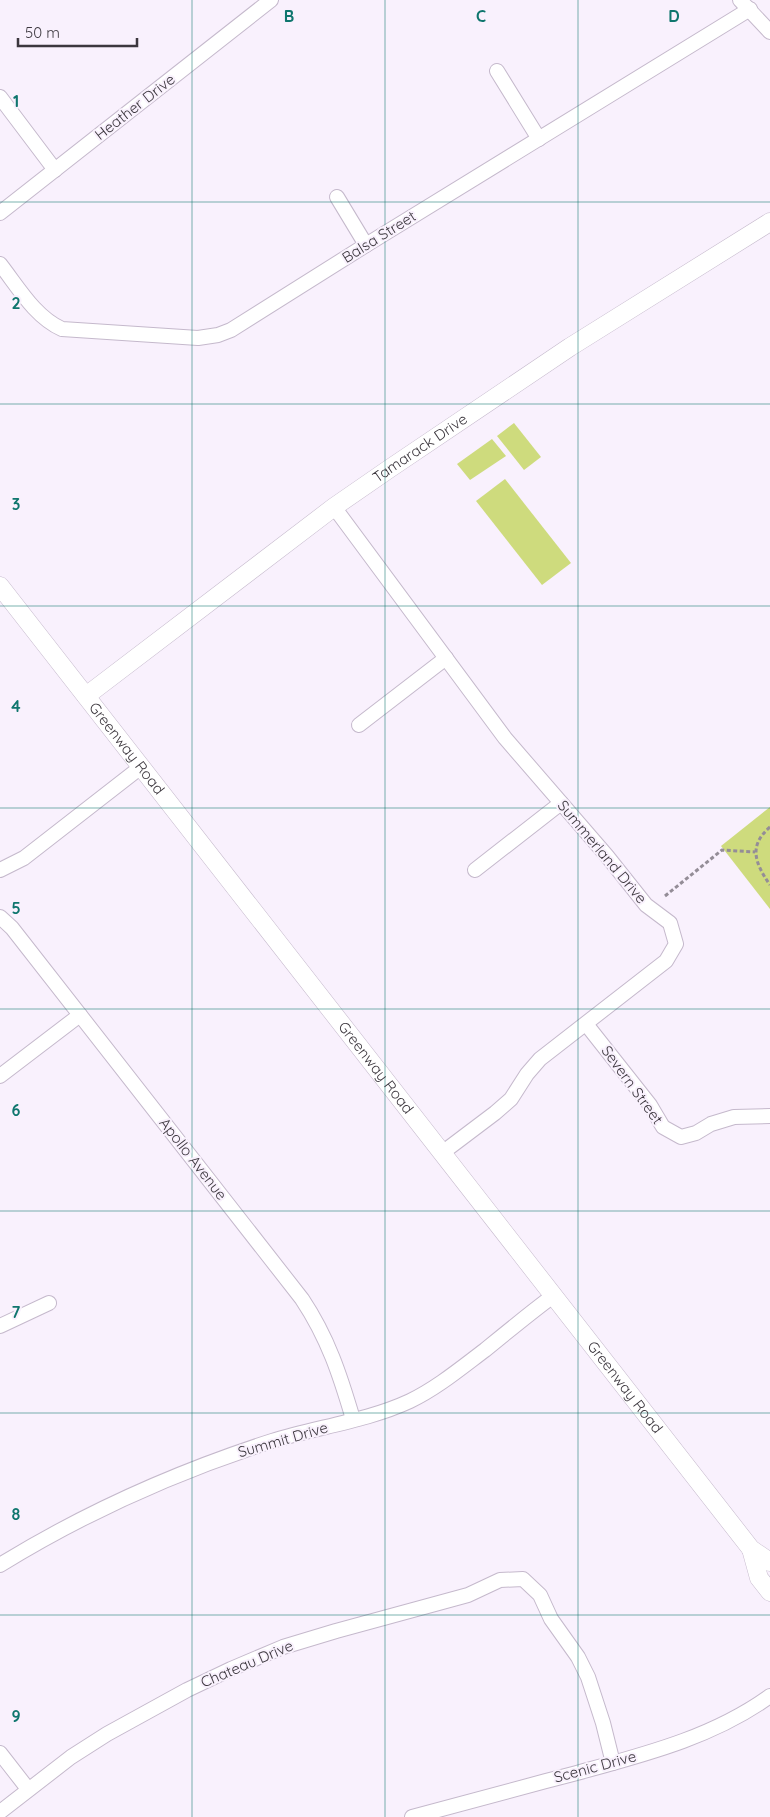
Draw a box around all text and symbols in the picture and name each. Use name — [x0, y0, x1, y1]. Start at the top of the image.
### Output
text: B — [284, 6, 294, 26]
text: C — [476, 6, 486, 26]
text: D — [668, 6, 680, 26]
scale bar — [18, 15, 136, 47]
text: 50 m — [25, 23, 60, 42]
street label: Heather Drive — [91, 69, 179, 144]
text: 1 — [13, 91, 19, 111]
street label: Balsa Street — [338, 206, 419, 267]
text: 2 — [11, 293, 21, 313]
street label: Tamarack Drive — [369, 409, 471, 487]
text: 3 — [12, 494, 20, 514]
text: 4 — [11, 696, 21, 716]
street label: Greenway Road — [85, 698, 169, 798]
street label: Summerland Drive — [554, 796, 651, 907]
text: 5 — [11, 898, 21, 918]
street label: Greenway Road — [334, 1018, 418, 1117]
street label: Severn Street — [597, 1042, 667, 1128]
text: 6 — [12, 1100, 21, 1120]
street label: Apollo Avenue — [155, 1114, 231, 1204]
text: 7 — [12, 1302, 21, 1322]
street label: Greenway Road — [583, 1337, 667, 1437]
street label: Summit Drive — [236, 1418, 330, 1461]
text: 8 — [12, 1504, 21, 1524]
street label: Chateau Drive — [198, 1636, 296, 1692]
text: 9 — [11, 1706, 21, 1726]
street label: Scenic Drive — [552, 1746, 638, 1787]

